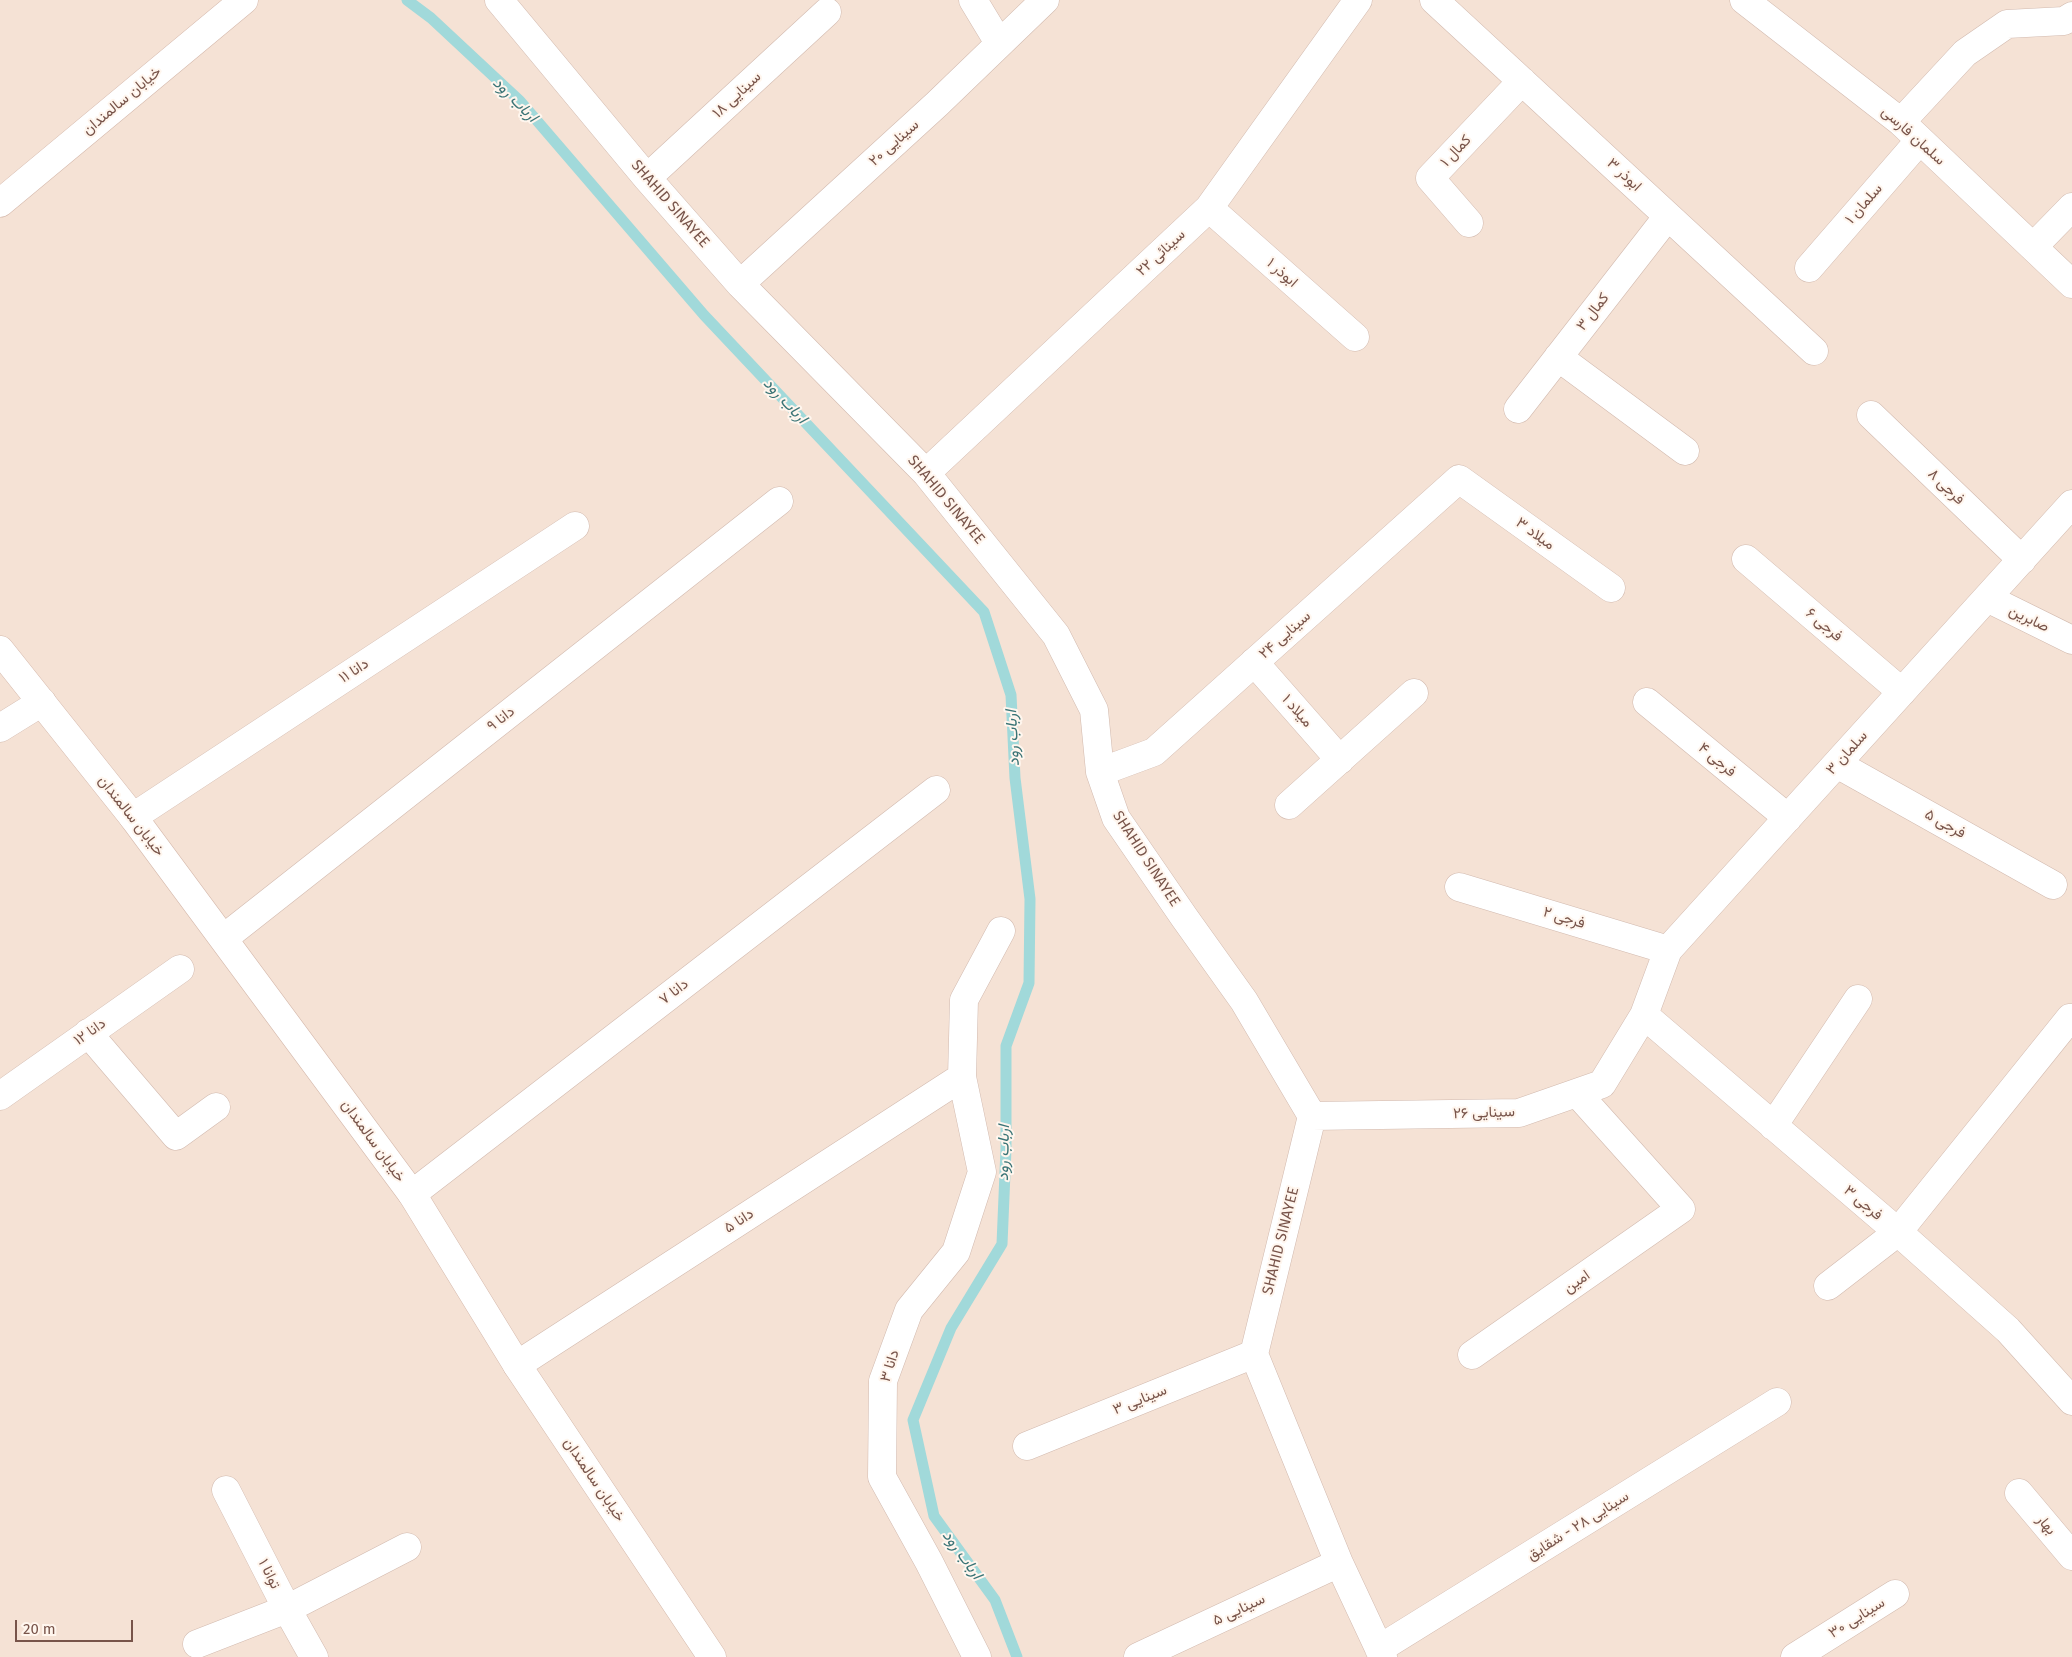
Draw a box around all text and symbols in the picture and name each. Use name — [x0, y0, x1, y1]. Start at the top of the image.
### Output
street label: خیابان سالمندان — [79, 63, 165, 139]
street label: سینایی ۱۸ — [709, 68, 765, 122]
water label: ارباب رود — [488, 73, 542, 127]
street label: سلمان فارسی — [1877, 103, 1949, 169]
street label: سینایی ۲۰ — [865, 116, 923, 170]
street label: کمال ۱ — [1437, 131, 1475, 171]
street label: ابوذر ۳ — [1603, 155, 1645, 195]
street label: SHAHID SINAYEE — [627, 156, 713, 252]
street label: سلمان ۱ — [1842, 180, 1886, 228]
street label: سینائی ۲۲ — [1133, 226, 1189, 280]
street label: ابوذر ۱ — [1263, 255, 1301, 291]
street label: کمال ۳ — [1573, 290, 1613, 334]
water label: ارباب رود — [759, 374, 811, 428]
street label: SHAHID SINAYEE — [904, 452, 988, 548]
street label: فرجی ۸ — [1924, 465, 1968, 509]
street label: میلاد ۳ — [1512, 514, 1558, 554]
street label: صابرین — [2006, 602, 2052, 636]
street label: فرجی ۶ — [1802, 604, 1846, 646]
street label: سینایی ۲۴ — [1256, 607, 1314, 663]
street label: دانا ۱۱ — [336, 655, 372, 687]
street label: میلاد ۱ — [1278, 691, 1316, 731]
street label: دانا ۹ — [484, 703, 518, 735]
water label: ارباب رود — [1002, 710, 1024, 766]
street label: سلمان ۳ — [1823, 727, 1871, 779]
street label: فرجی ۴ — [1694, 739, 1740, 781]
street label: خیابان سالمندان — [94, 772, 168, 860]
street label: فرجی ۵ — [1921, 805, 1969, 843]
street label: SHAHID SINAYEE — [1108, 808, 1184, 910]
street label: فرجی ۲ — [1541, 903, 1587, 933]
street label: دانا ۷ — [656, 975, 692, 1009]
street label: دانا ۱۲ — [70, 1015, 110, 1049]
street label: خیابان سالمندان — [337, 1096, 409, 1186]
street label: سینایی ۲۶ — [1453, 1103, 1515, 1123]
water label: ارباب رود — [994, 1125, 1014, 1181]
street label: فرجی ۳ — [1840, 1182, 1886, 1224]
street label: SHAHID SINAYEE — [1259, 1185, 1303, 1297]
street label: دانا ۵ — [721, 1205, 757, 1237]
street label: امین — [1560, 1267, 1594, 1297]
street label: دانا ۳ — [877, 1348, 903, 1384]
street label: سینایی ۳ — [1110, 1381, 1170, 1419]
street label: خیابان سالمندان — [559, 1435, 629, 1525]
street label: سینایی ۲۸ - شقایق — [1524, 1487, 1632, 1565]
street label: بهار — [2032, 1511, 2060, 1539]
water label: ارباب رود — [938, 1527, 986, 1583]
street label: توانا ۱ — [254, 1556, 284, 1592]
street label: سینایی ۵ — [1210, 1590, 1268, 1630]
street label: سینایی ۳۰ — [1826, 1594, 1888, 1642]
scale bar — [18, 1610, 135, 1642]
text: 20 m — [23, 1620, 56, 1638]

